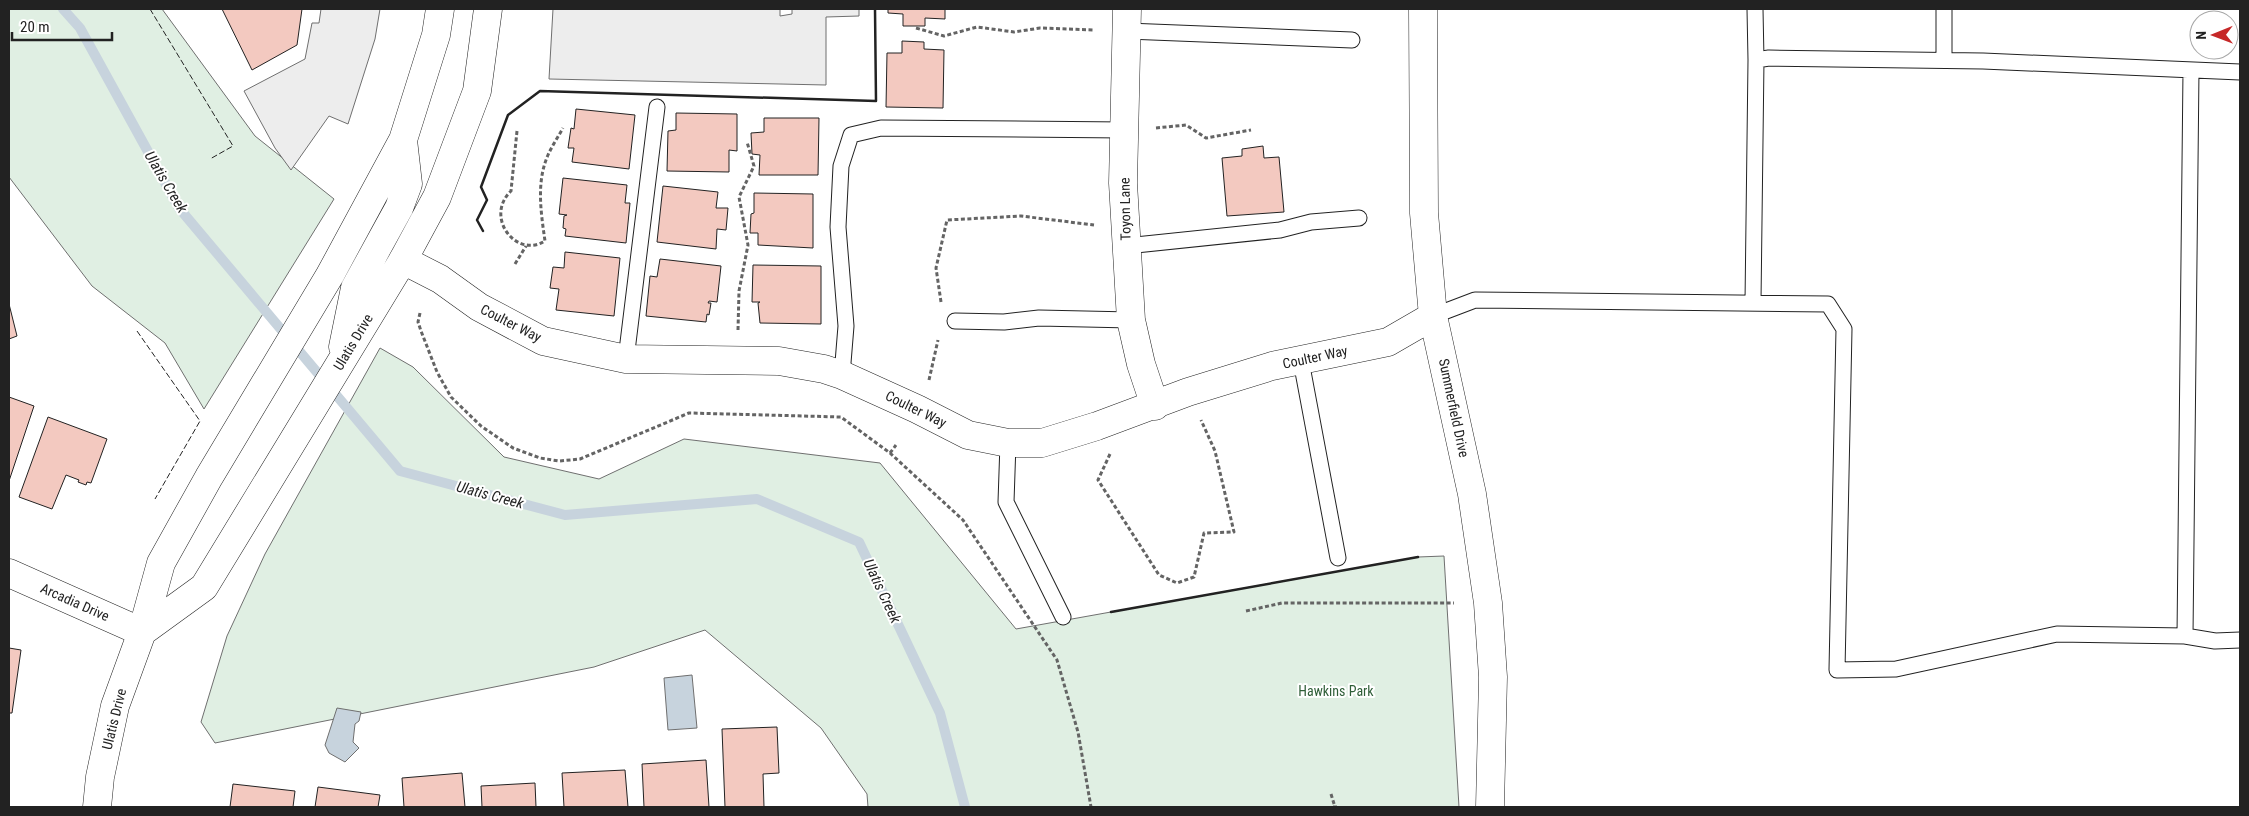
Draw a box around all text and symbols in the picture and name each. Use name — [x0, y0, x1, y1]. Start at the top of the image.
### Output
scale bar — [12, 10, 112, 42]
north arrow — [2189, 10, 2239, 60]
text: 20 m — [20, 18, 50, 36]
text: N — [2193, 31, 2209, 40]
water label: Ulatis Creek — [141, 148, 192, 217]
street label: Toyon Lane — [1116, 177, 1134, 241]
street label: Coulter Way — [478, 301, 544, 345]
street label: Ulatis Drive — [330, 311, 376, 373]
street label: Coulter Way — [1281, 342, 1349, 372]
street label: Summerfield Drive — [1436, 357, 1472, 459]
street label: Coulter Way — [883, 387, 949, 431]
water label: Ulatis Creek — [454, 477, 526, 513]
water label: Ulatis Creek — [859, 556, 905, 626]
street label: Arcadia Drive — [38, 580, 112, 624]
park label: Hawkins Park — [1298, 683, 1374, 699]
street label: Ulatis Drive — [99, 686, 129, 751]

